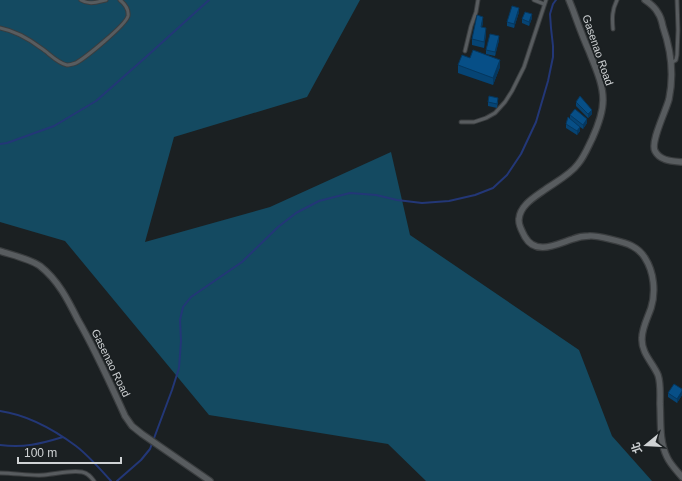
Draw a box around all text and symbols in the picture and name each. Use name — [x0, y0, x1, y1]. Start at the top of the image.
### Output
street label: Gasenao Road — [580, 13, 616, 87]
street label: Gasenao Road — [89, 327, 133, 399]
north arrow — [626, 425, 666, 465]
scale bar — [18, 439, 121, 465]
text: 北 — [629, 441, 644, 455]
text: 100 m — [24, 446, 57, 460]

